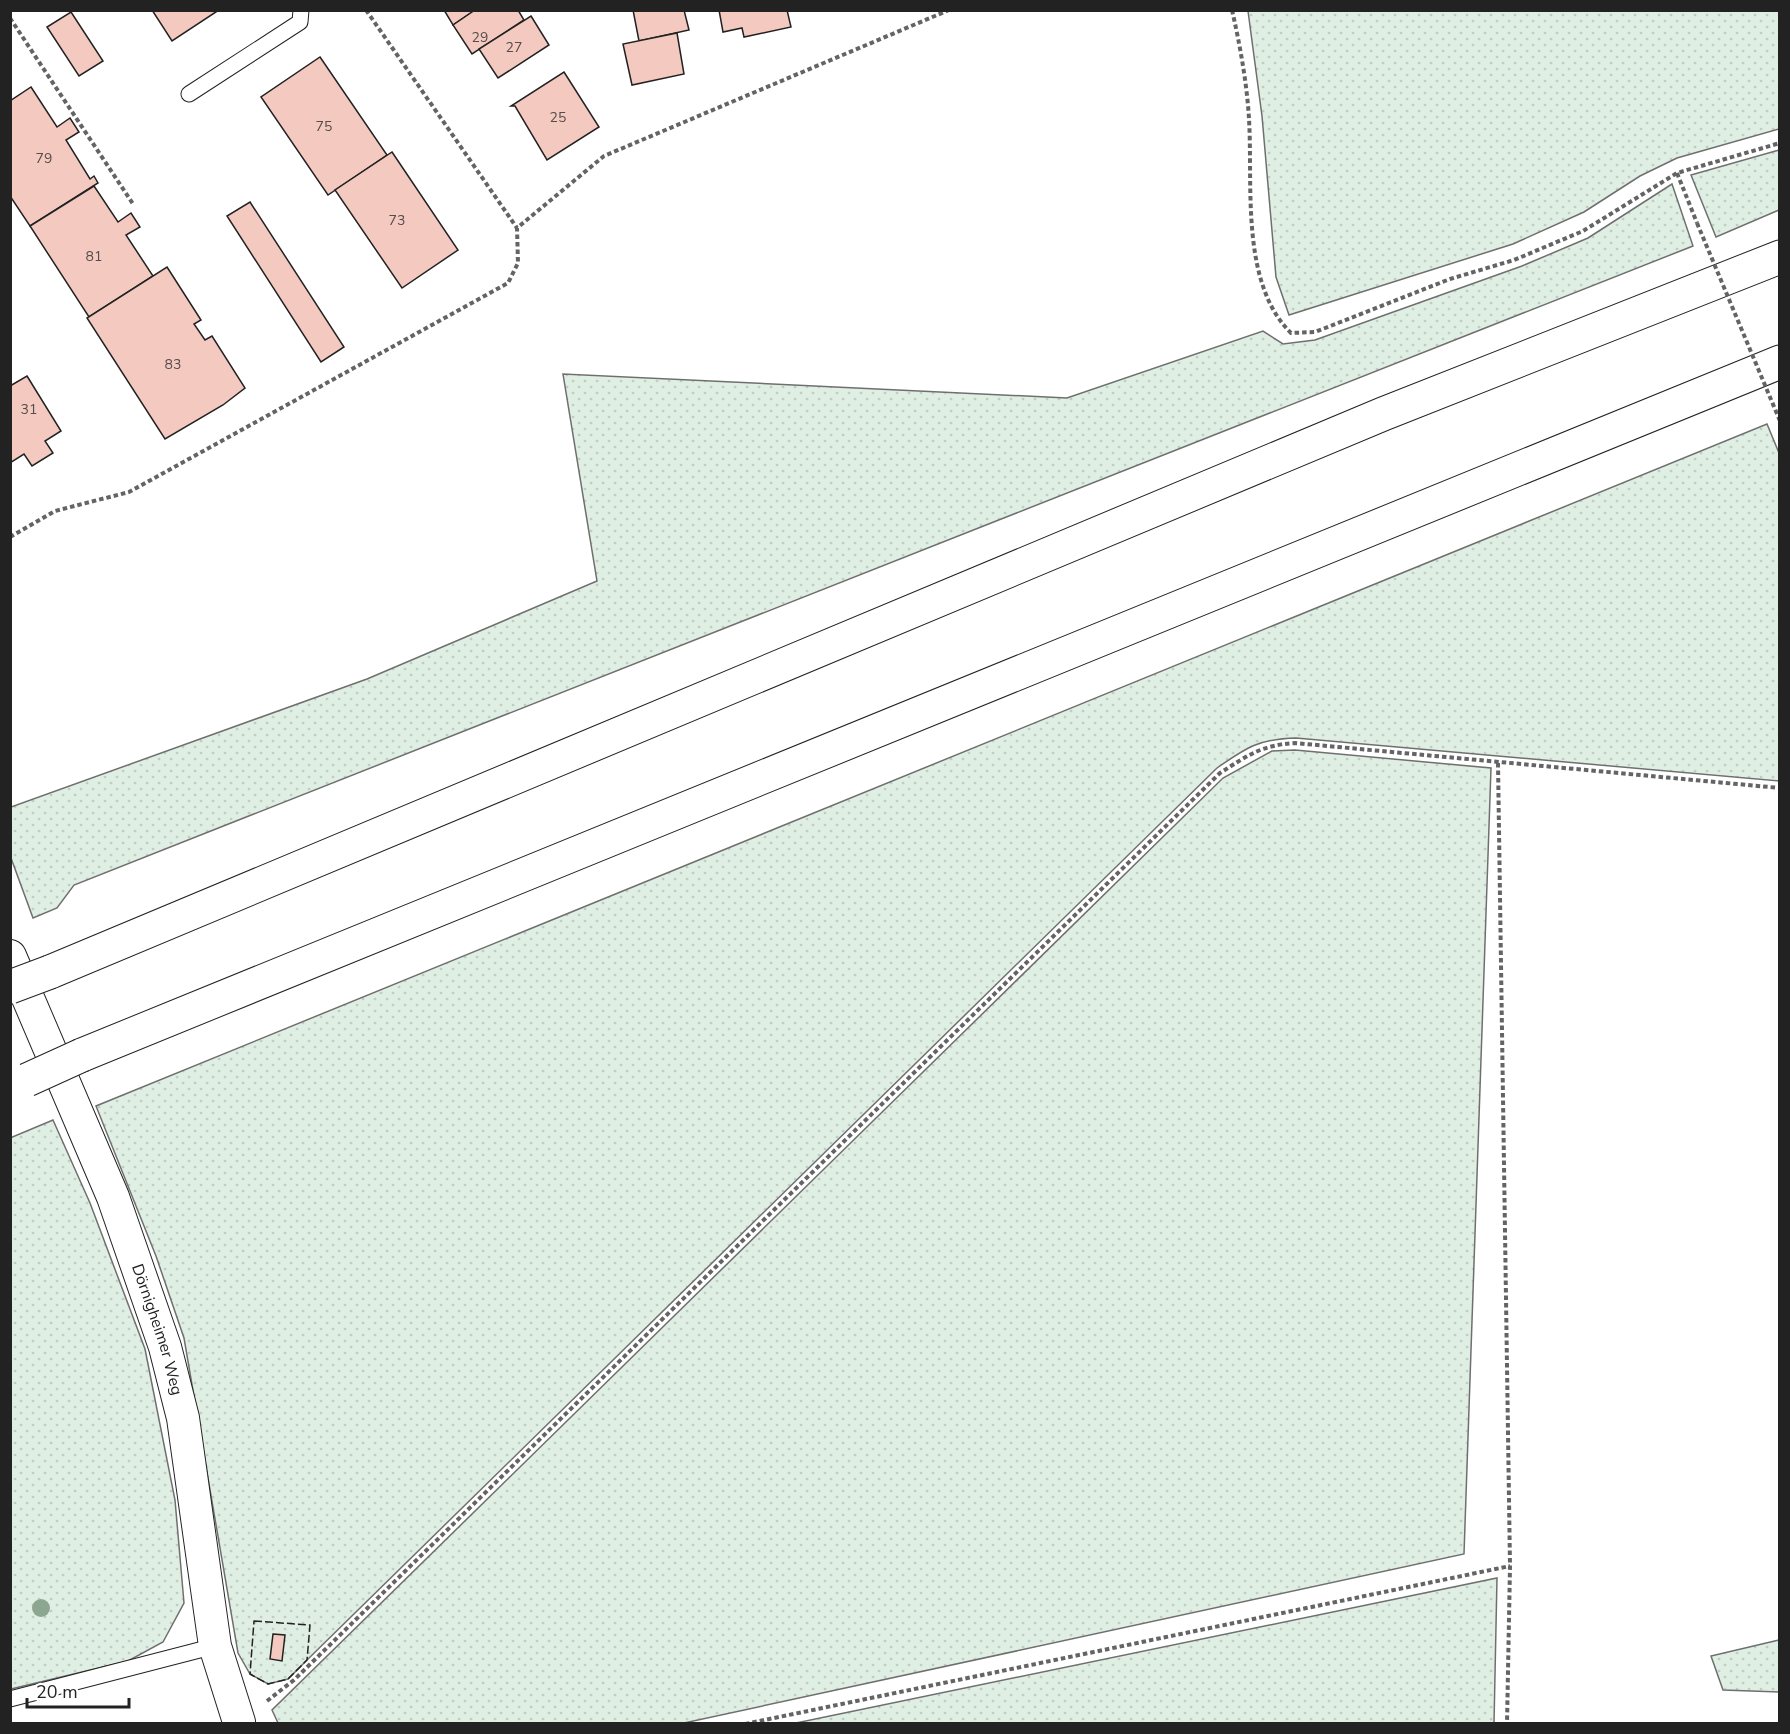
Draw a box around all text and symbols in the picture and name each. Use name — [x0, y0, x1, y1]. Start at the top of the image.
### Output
house number: 29 — [472, 28, 488, 47]
house number: 27 — [506, 38, 522, 57]
house number: 25 — [550, 108, 566, 127]
house number: 75 — [316, 117, 332, 136]
house number: 79 — [36, 149, 52, 168]
house number: 73 — [389, 211, 405, 230]
house number: 81 — [86, 247, 102, 266]
house number: 83 — [165, 355, 181, 374]
house number: 31 — [21, 400, 37, 419]
street label: Dörnigheimer Weg — [126, 1261, 188, 1398]
scale bar — [27, 1671, 129, 1709]
text: 20 m — [36, 1680, 78, 1704]

